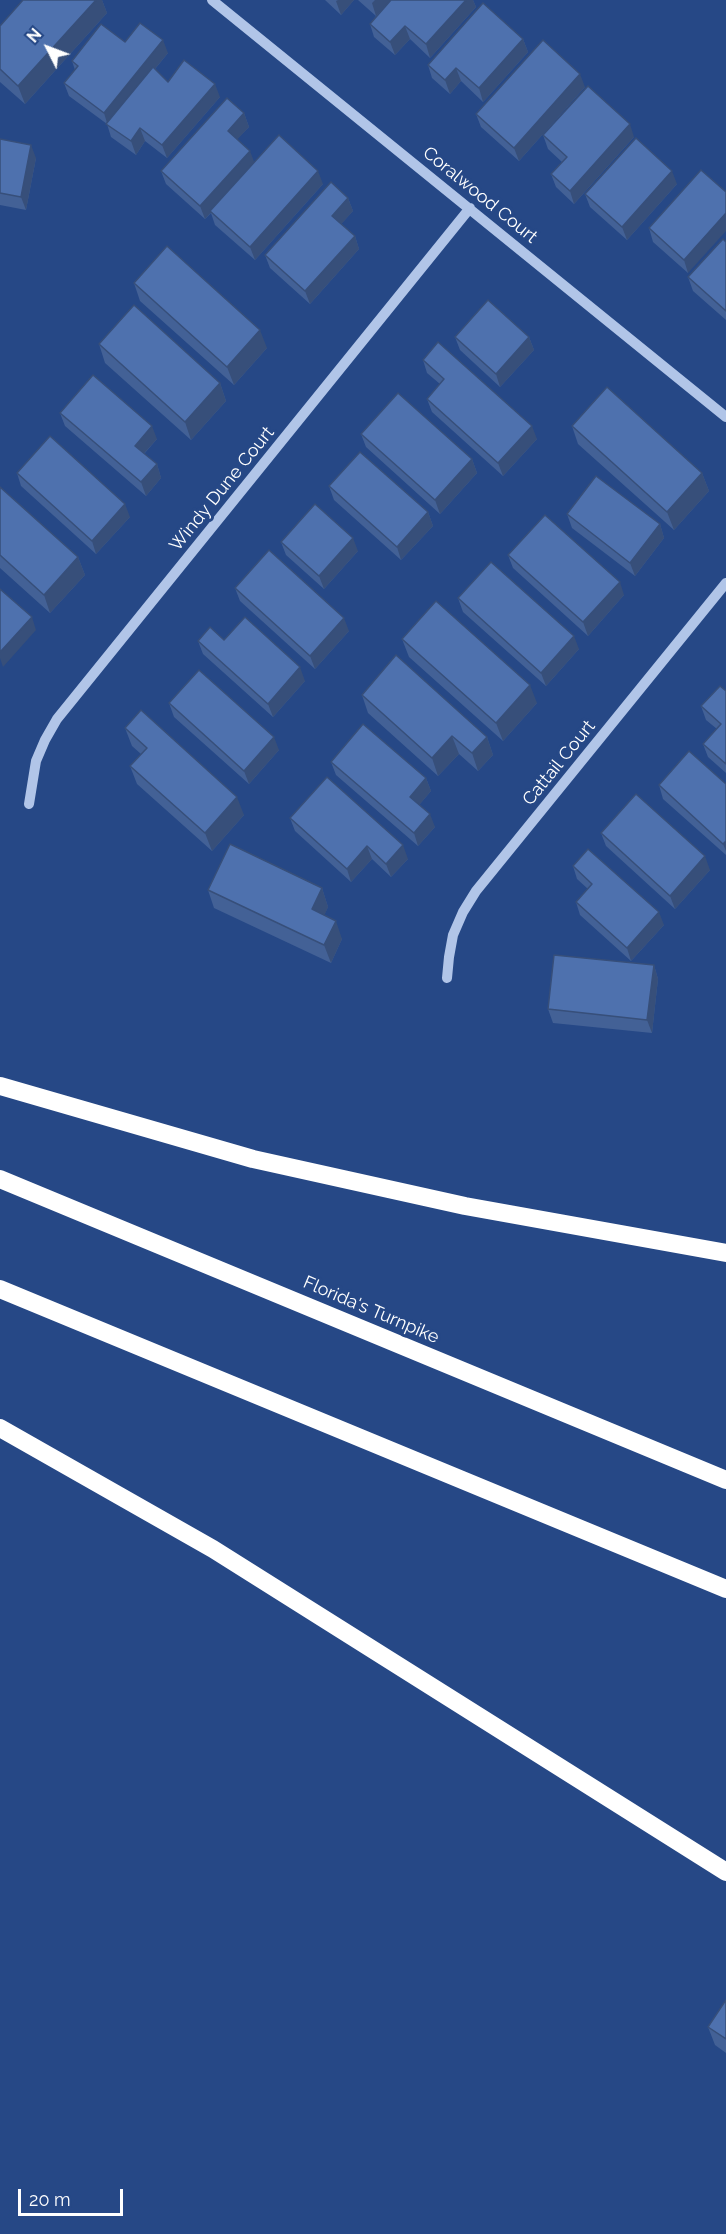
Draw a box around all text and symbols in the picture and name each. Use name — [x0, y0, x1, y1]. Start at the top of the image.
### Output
north arrow — [18, 18, 78, 78]
text: N — [23, 25, 45, 47]
street label: Coralwood Court — [418, 142, 542, 248]
street label: Windy Dune Court — [165, 422, 279, 556]
street label: Cattail Court — [518, 716, 600, 810]
street label: Florida's Turnpike — [300, 1272, 442, 1348]
scale bar — [21, 2177, 126, 2215]
text: 20 m — [29, 2189, 71, 2210]

